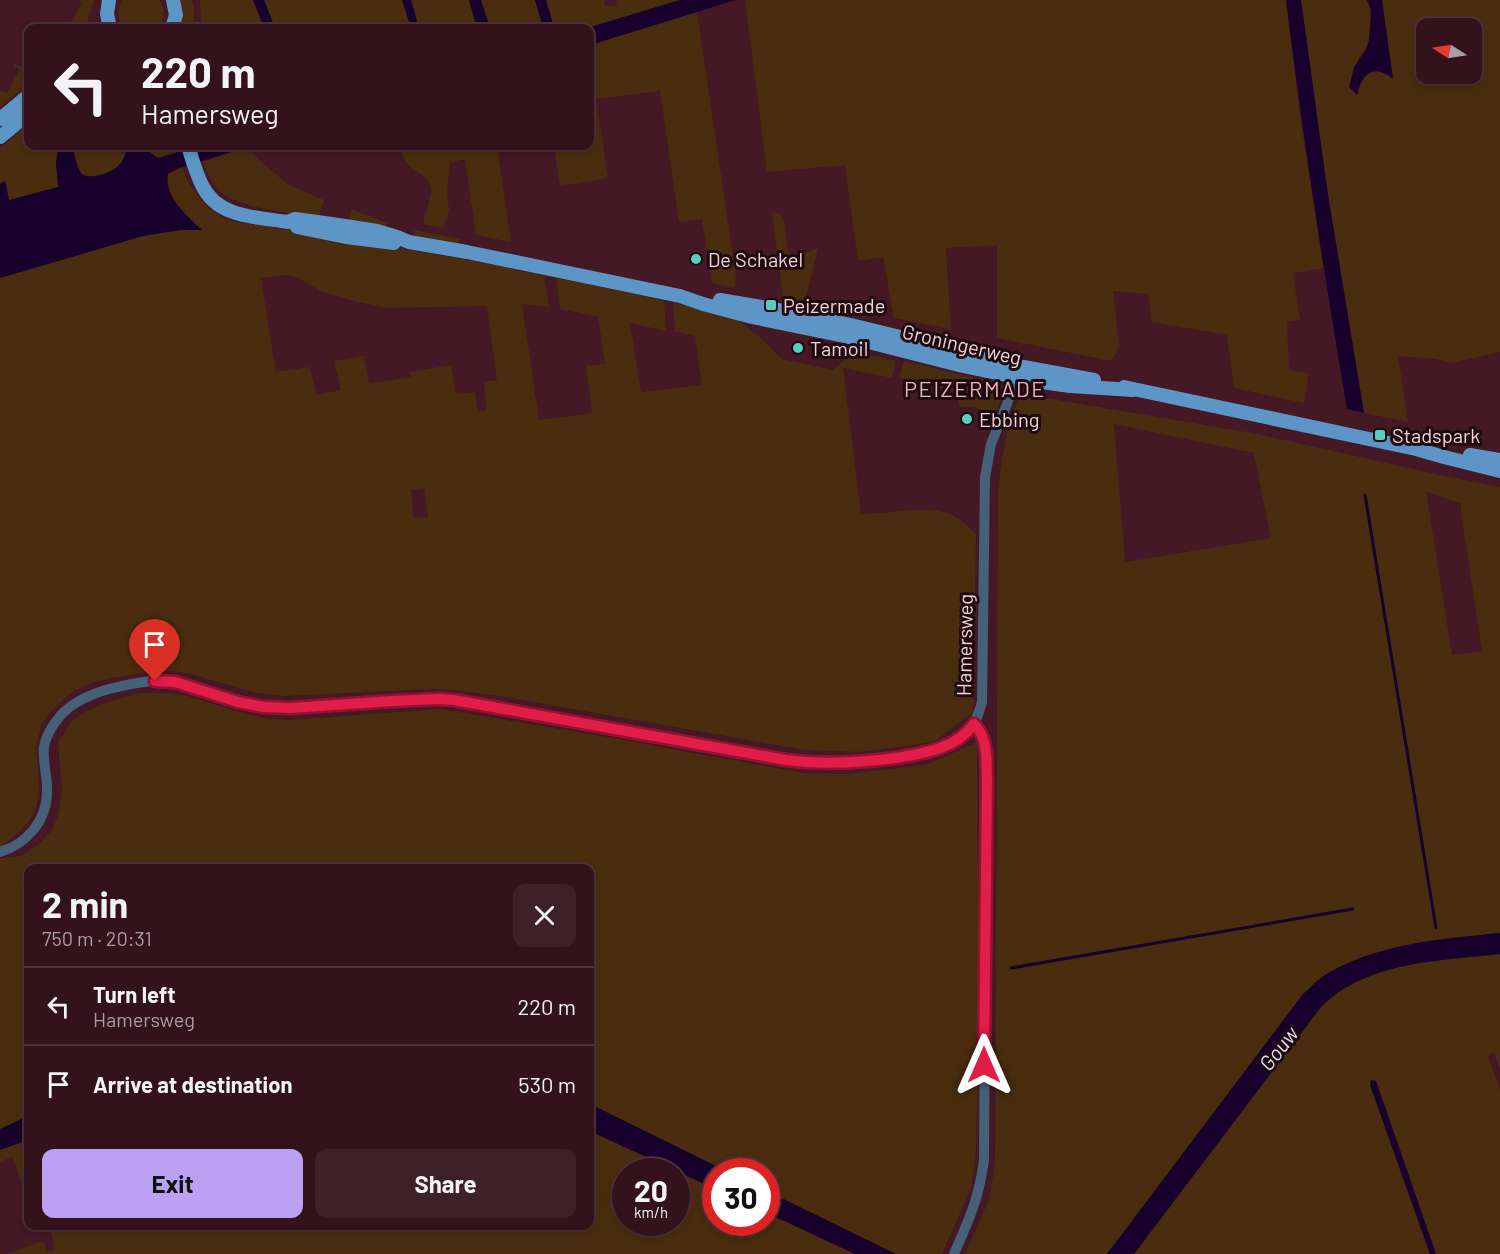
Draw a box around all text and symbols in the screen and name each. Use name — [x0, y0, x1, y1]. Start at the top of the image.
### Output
north arrow — [1416, 18, 1482, 84]
map controls — [1416, 18, 1482, 84]
text: 220 m — [141, 46, 255, 96]
icon: left — [42, 48, 120, 126]
text: Hamersweg — [141, 97, 279, 129]
place label: De Schakel — [708, 247, 803, 271]
marker: De Schakel — [689, 252, 703, 266]
place label: Peizermade — [783, 293, 885, 317]
marker: Peizermade — [764, 298, 778, 312]
street label: Groningerweg — [900, 319, 1024, 369]
place label: Tamoil — [810, 336, 868, 360]
marker: Tamoil — [791, 341, 805, 355]
district label: PEIZERMADE — [904, 375, 1046, 401]
place label: Ebbing — [979, 407, 1040, 431]
marker: Ebbing — [960, 412, 974, 426]
place label: Stadspark — [1392, 423, 1480, 447]
marker: Stadspark — [1373, 428, 1387, 442]
street label: Hamersweg — [951, 594, 977, 696]
pin — [129, 619, 180, 681]
icon: arrive — [138, 628, 171, 661]
text: 2 min — [42, 882, 128, 925]
button: close — [513, 884, 576, 947]
text: 750 m · 20:31 — [42, 926, 152, 950]
text: Turn left — [93, 981, 176, 1007]
icon: left — [42, 990, 75, 1023]
text: 220 m — [517, 993, 576, 1019]
text: Hamersweg — [93, 1007, 195, 1031]
water label: Gouw — [1253, 1021, 1303, 1075]
position arrow — [952, 1033, 1016, 1097]
icon: arrive — [42, 1068, 75, 1101]
text: Arrive at destination — [93, 1071, 292, 1097]
text: 530 m — [518, 1071, 576, 1097]
button: Exit — [42, 1149, 303, 1218]
button: Share — [315, 1149, 576, 1218]
speed limit sign: 30 — [702, 1158, 780, 1236]
text: 20 — [634, 1172, 668, 1208]
text: km/h — [634, 1203, 668, 1221]

